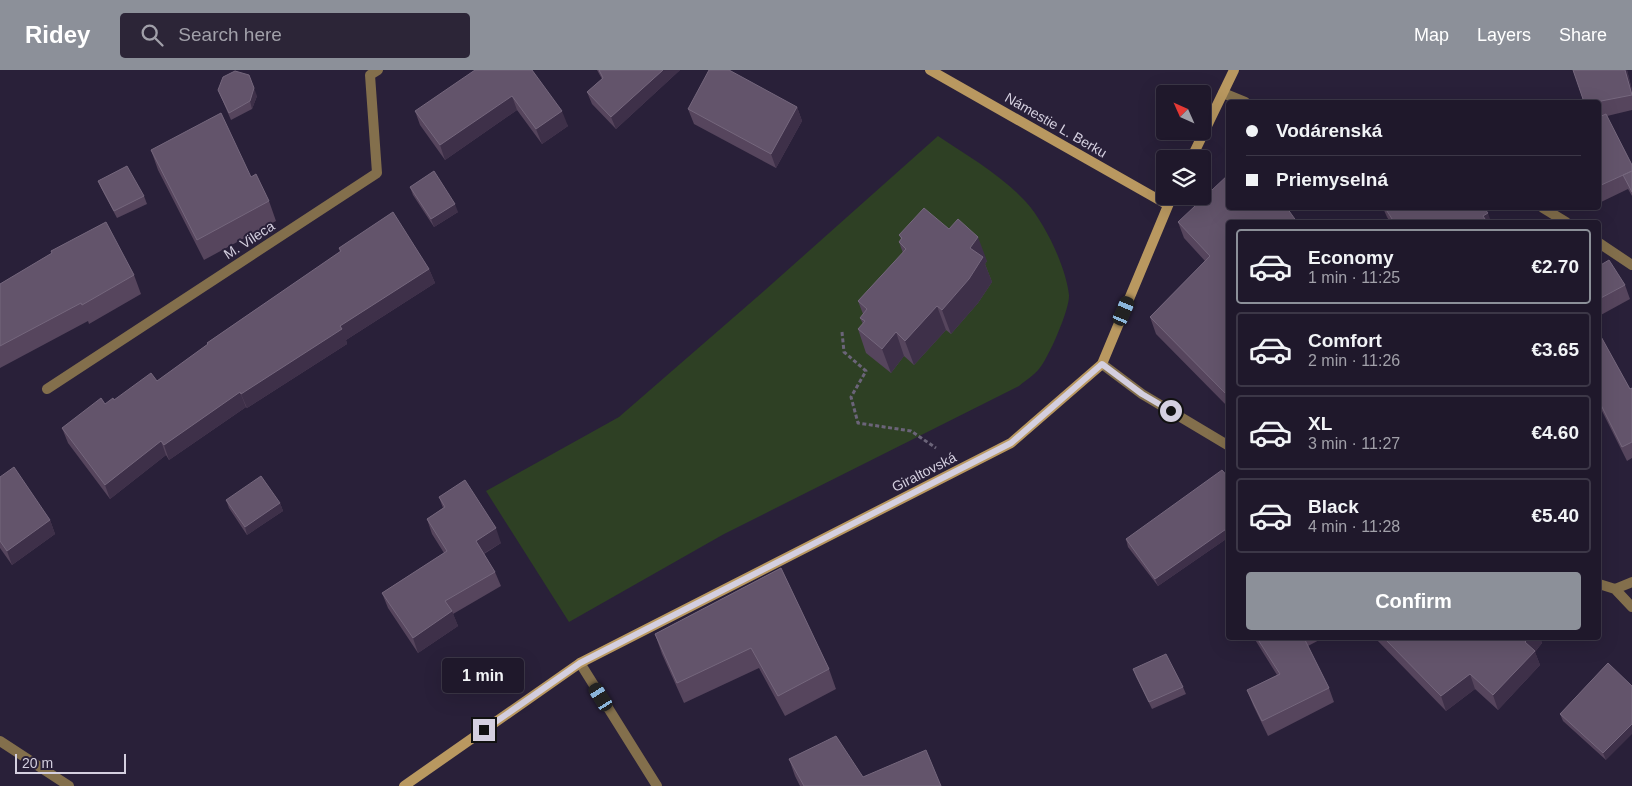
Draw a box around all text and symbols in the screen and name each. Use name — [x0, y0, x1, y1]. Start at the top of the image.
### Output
search box — [120, 13, 470, 58]
text: Ridey — [25, 21, 90, 48]
icon: search — [138, 21, 166, 49]
text: Search here — [178, 24, 282, 45]
text: Map — [1414, 25, 1449, 45]
text: Layers — [1477, 25, 1531, 45]
text: Share — [1559, 25, 1607, 45]
north arrow — [1156, 85, 1211, 140]
map controls — [1156, 85, 1211, 205]
street label: Námestie L. Berku — [1002, 89, 1110, 161]
text: Vodárenská — [1276, 120, 1382, 141]
button: layers — [1156, 150, 1211, 205]
text: Priemyselná — [1276, 169, 1388, 190]
street label: M. Vileca — [221, 218, 278, 262]
icon: car — [1248, 244, 1293, 289]
text: Economy — [1308, 247, 1394, 268]
text: €2.70 — [1531, 256, 1579, 277]
text: 1 min · 11:25 — [1308, 269, 1400, 286]
car — [1111, 294, 1136, 328]
icon: car — [1248, 327, 1293, 372]
text: Comfort — [1308, 330, 1382, 351]
text: €3.65 — [1531, 339, 1579, 360]
text: 2 min · 11:26 — [1308, 352, 1400, 369]
route start — [1160, 400, 1182, 422]
icon: car — [1248, 410, 1293, 455]
text: XL — [1308, 413, 1332, 434]
text: €4.60 — [1531, 422, 1579, 443]
text: 3 min · 11:27 — [1308, 435, 1400, 452]
street label: Giraltovská — [889, 449, 959, 495]
icon: car — [1248, 493, 1293, 538]
text: Black — [1308, 496, 1359, 517]
text: €5.40 — [1531, 505, 1579, 526]
text: 4 min · 11:28 — [1308, 518, 1400, 535]
button: Confirm — [1246, 572, 1581, 630]
callout: 1 min — [443, 658, 525, 692]
text: 1 min — [462, 667, 504, 684]
car — [586, 680, 615, 714]
route end — [473, 719, 495, 741]
scale bar — [15, 751, 126, 774]
text: 20 m — [22, 755, 53, 771]

